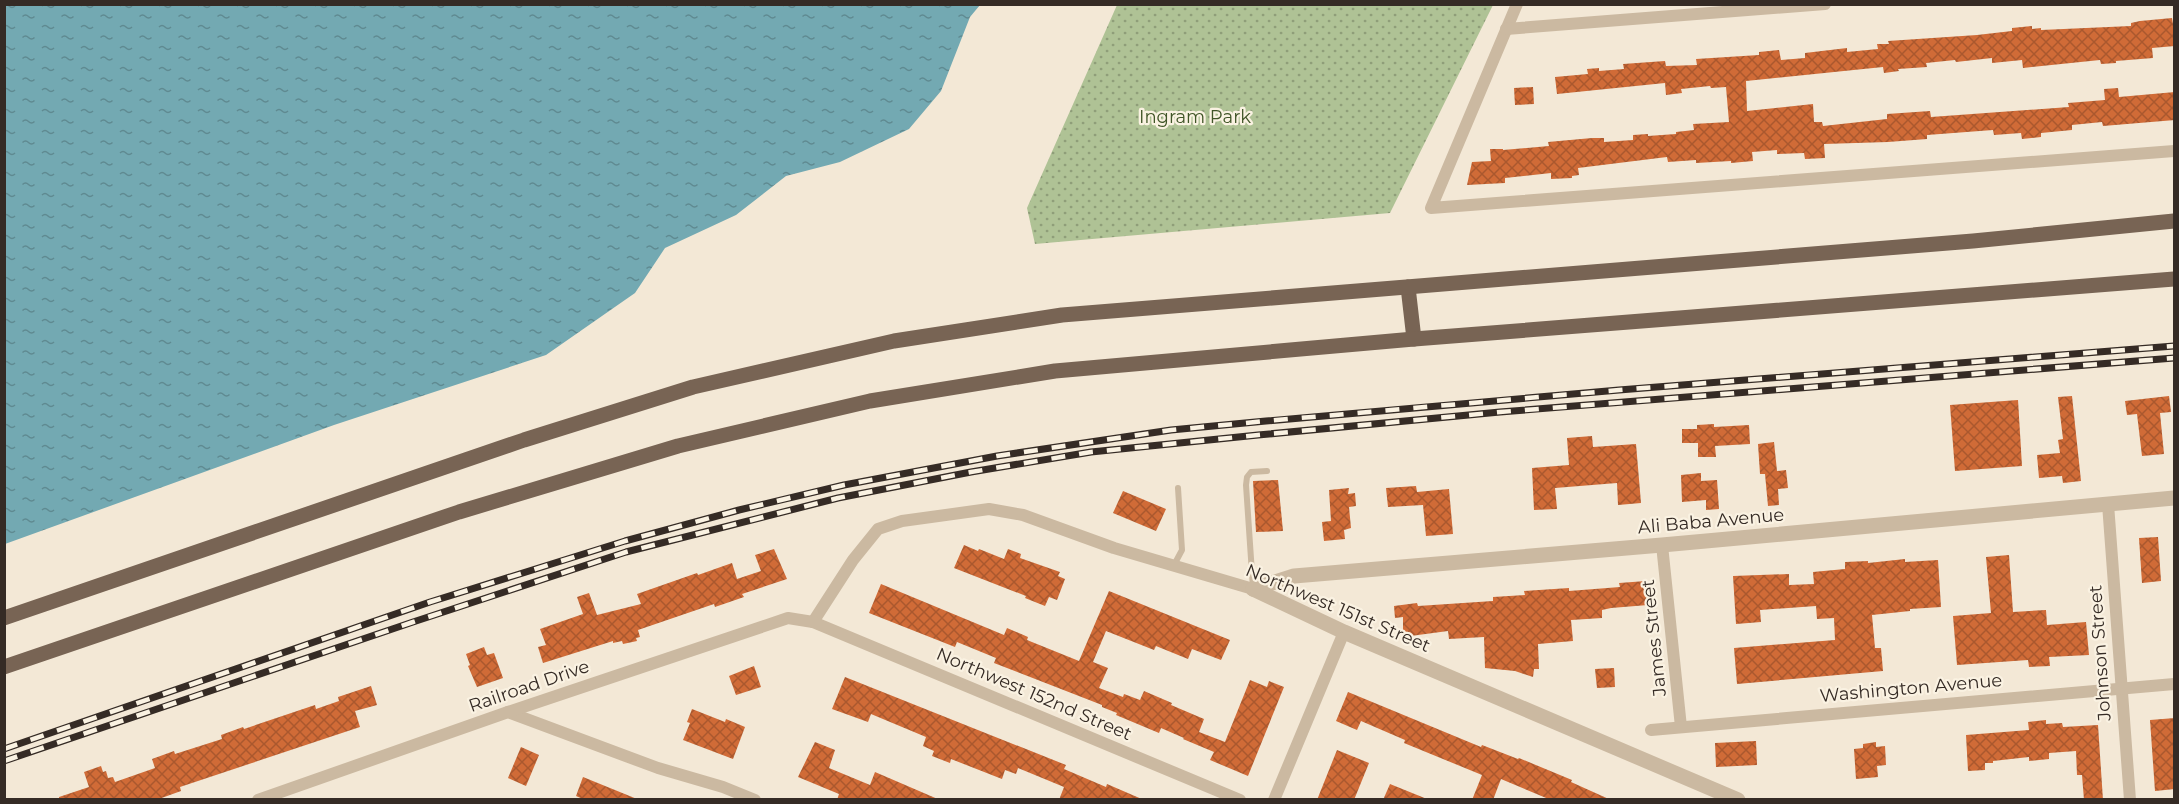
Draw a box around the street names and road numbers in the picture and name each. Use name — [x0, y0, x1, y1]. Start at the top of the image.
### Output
street label: Ali Baba Avenue — [1637, 504, 1785, 538]
street label: Northwest 151st Street — [1242, 559, 1434, 657]
street label: James Street — [1637, 578, 1671, 699]
street label: Johnson Street — [2084, 584, 2116, 723]
street label: Northwest 152nd Street — [933, 643, 1135, 745]
street label: Railroad Drive — [466, 655, 592, 717]
street label: Washington Avenue — [1819, 669, 2003, 707]

